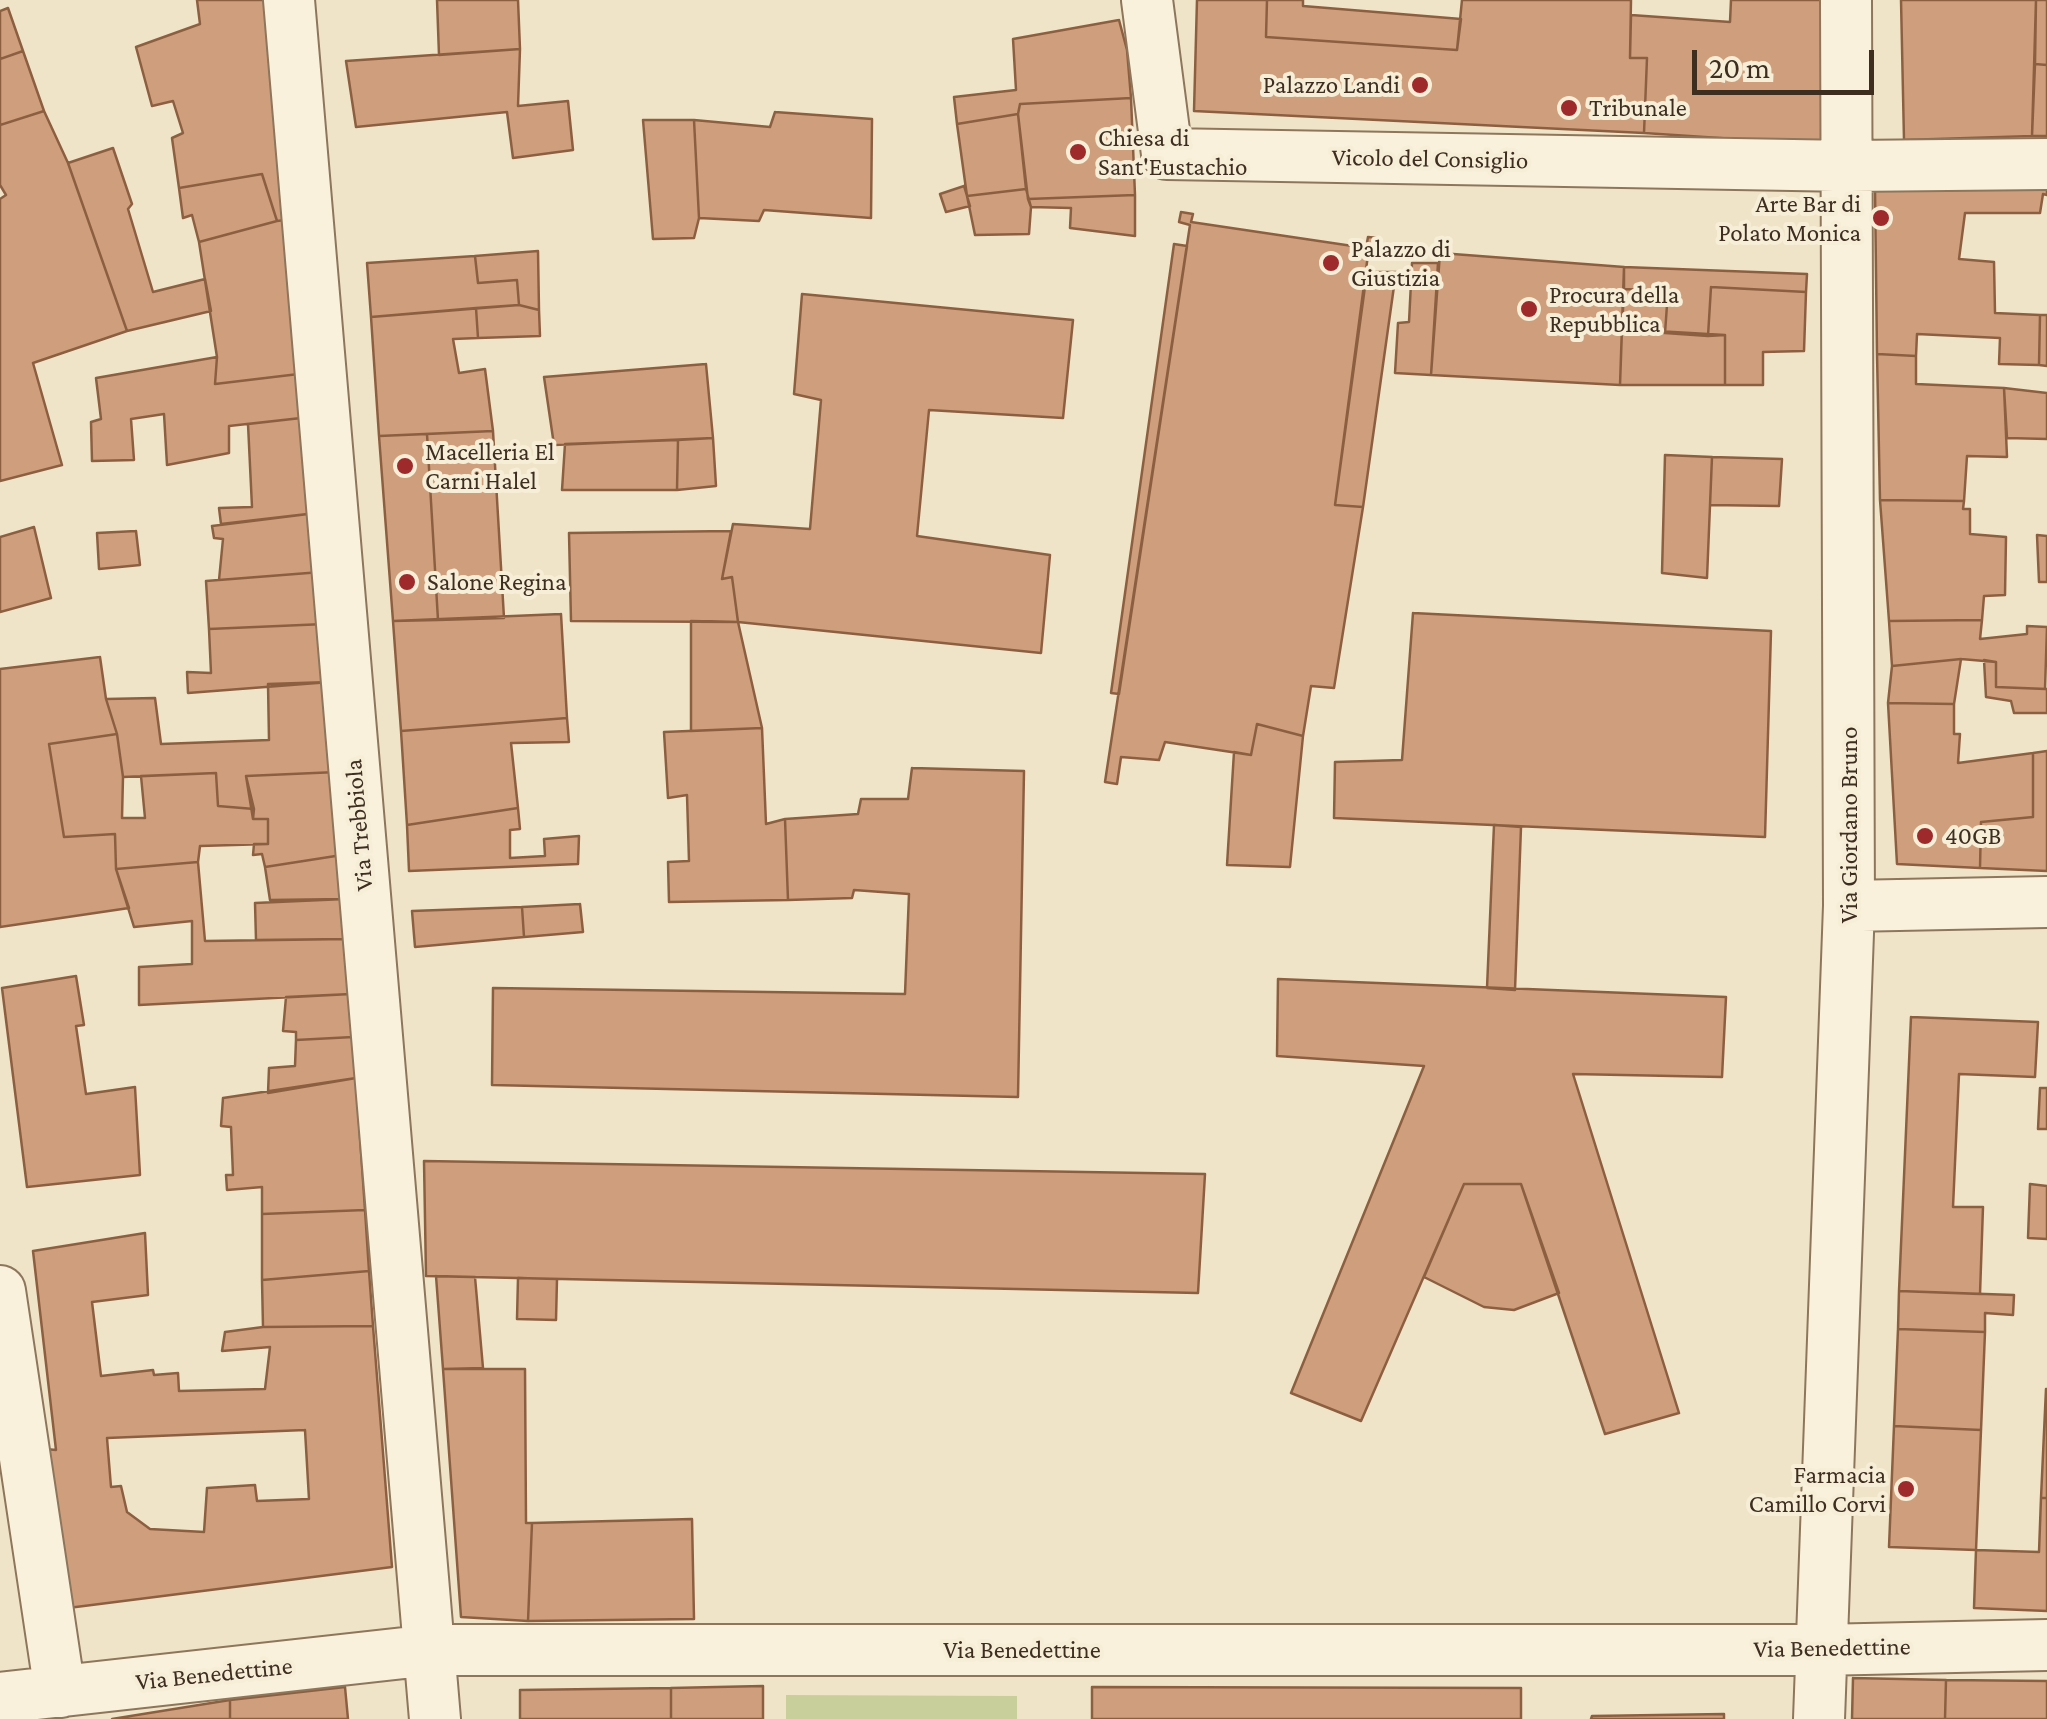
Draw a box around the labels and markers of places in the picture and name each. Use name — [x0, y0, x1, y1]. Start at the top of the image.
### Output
place label: Palazzo Landi — [1263, 70, 1400, 100]
marker: Palazzo Landi — [1409, 74, 1431, 96]
place label: Tribunale — [1589, 93, 1687, 123]
marker: Tribunale — [1558, 97, 1580, 119]
place label: Chiesa di Sant'Eustachio — [1098, 123, 1248, 182]
marker: Chiesa di Sant'Eustachio — [1067, 141, 1089, 163]
place label: Arte Bar di Polato Monica — [1718, 189, 1861, 248]
marker: Arte Bar di Polato Monica — [1870, 207, 1892, 229]
place label: Palazzo di Giustizia — [1351, 234, 1451, 293]
marker: Palazzo di Giustizia — [1320, 252, 1342, 274]
place label: Procura della Repubblica — [1549, 280, 1679, 339]
marker: Procura della Repubblica — [1518, 298, 1540, 320]
place label: Macelleria El Carni Halel — [425, 437, 555, 496]
marker: Macelleria El Carni Halel — [394, 455, 416, 477]
place label: Salone Regina — [427, 567, 567, 597]
marker: Salone Regina — [396, 571, 418, 593]
place label: 40GB — [1945, 821, 2001, 851]
marker: 40GB — [1914, 825, 1936, 847]
place label: Farmacia Camillo Corvi — [1749, 1460, 1886, 1519]
marker: Farmacia Camillo Corvi — [1895, 1478, 1917, 1500]

